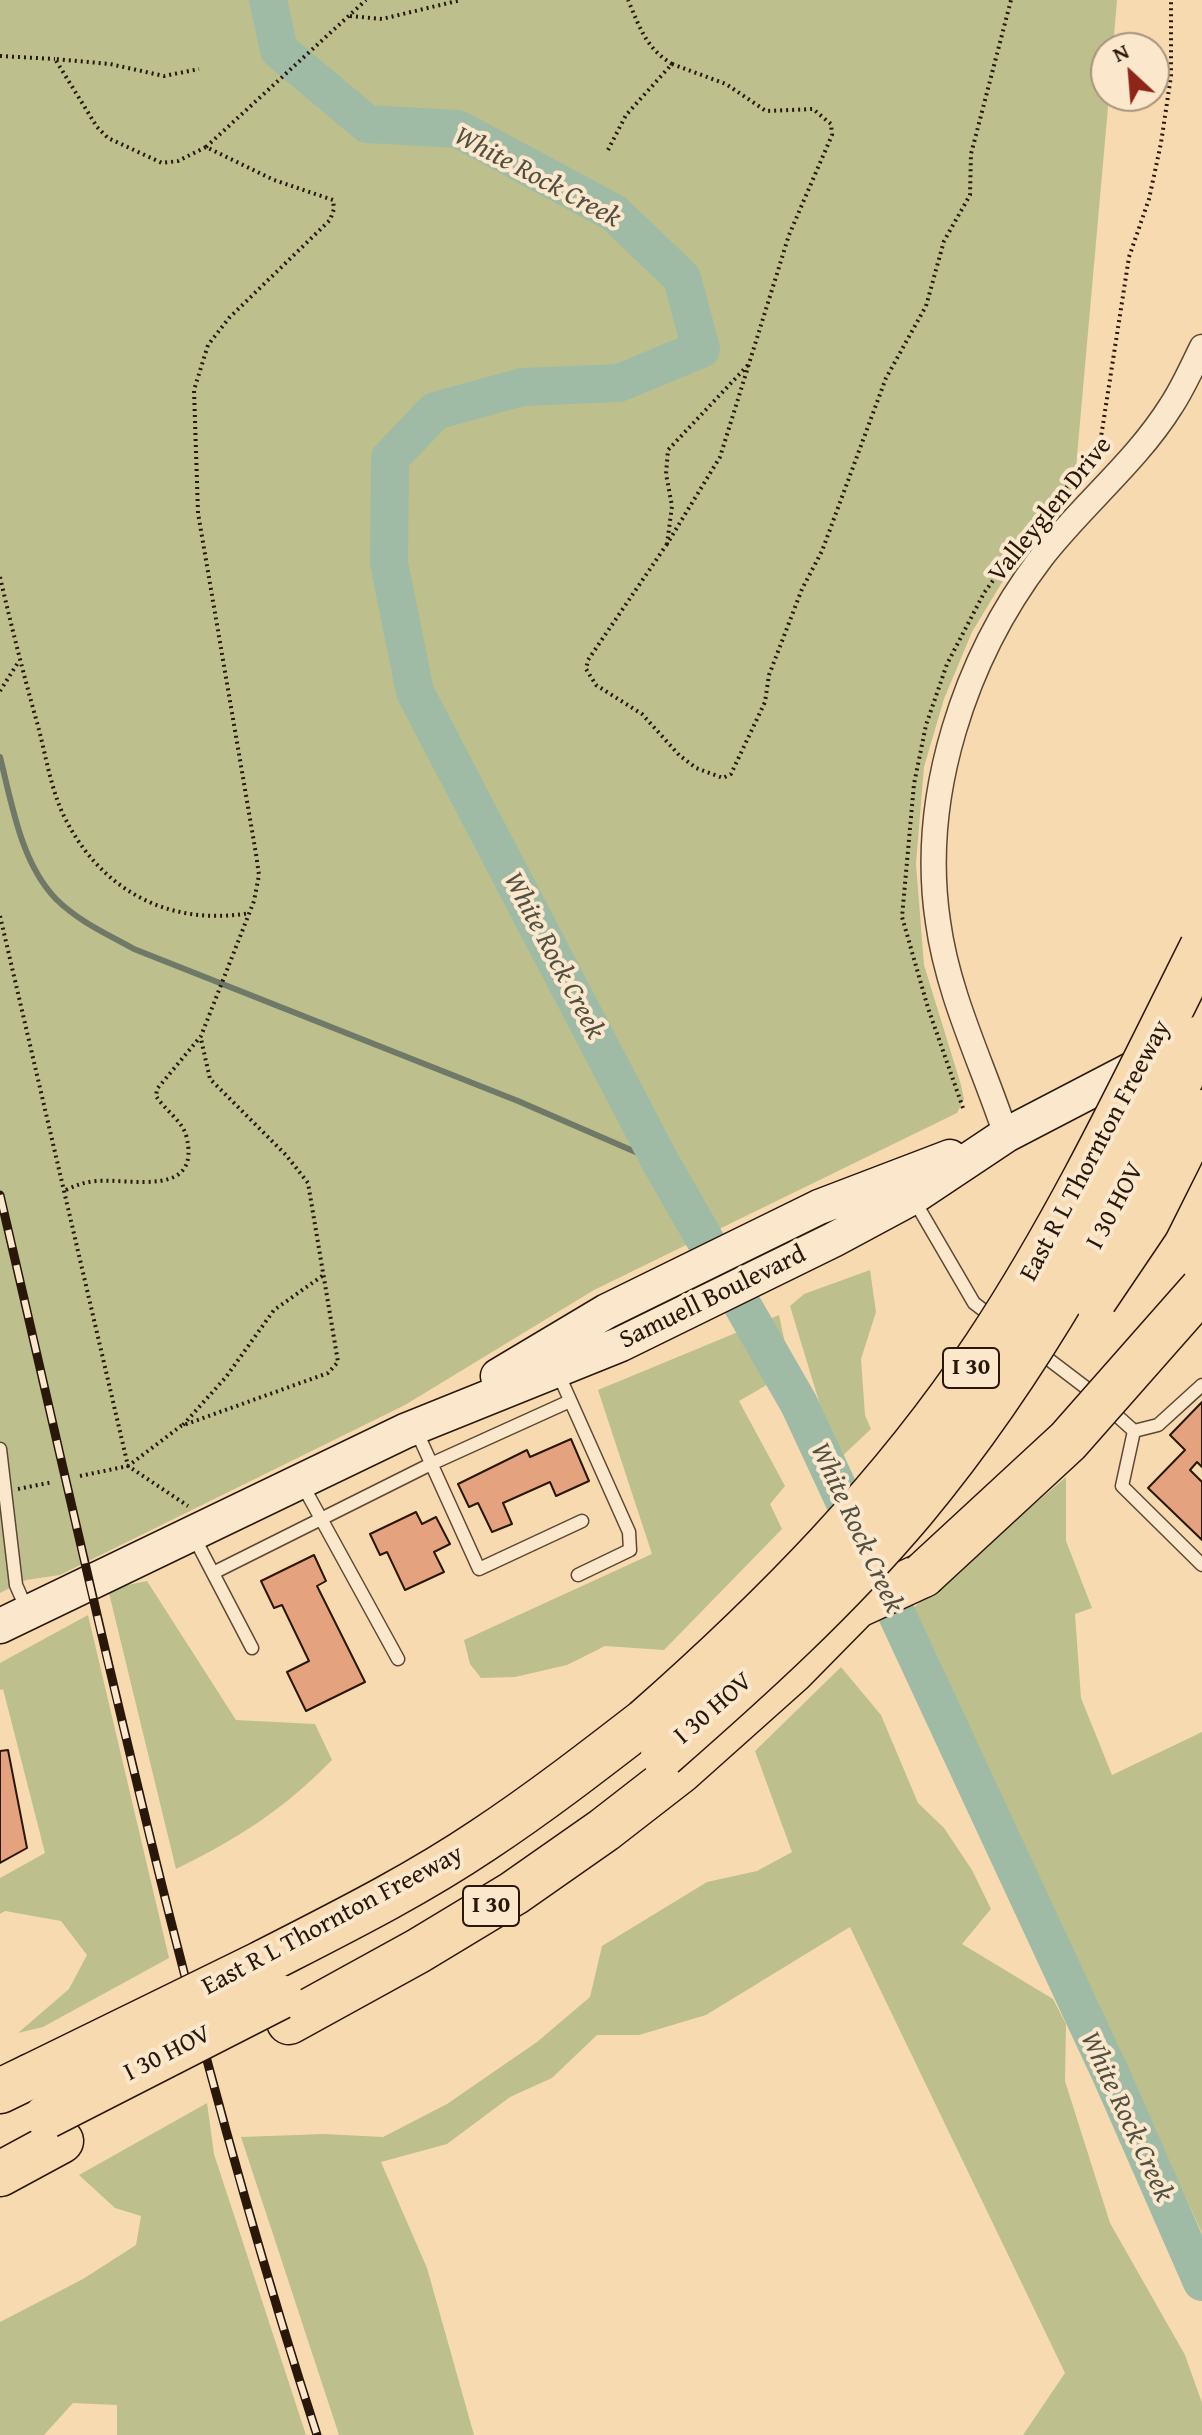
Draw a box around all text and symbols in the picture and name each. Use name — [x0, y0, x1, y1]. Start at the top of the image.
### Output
north arrow — [1090, 32, 1170, 112]
text: N — [1107, 35, 1134, 70]
water label: White Rock Creek — [448, 120, 626, 236]
street label: Valleyglen Drive — [983, 431, 1119, 589]
water label: White Rock Creek — [495, 867, 611, 1045]
street label: East R L Thornton Freeway — [1014, 1015, 1178, 1287]
street label: I 30 HOV — [1080, 1157, 1152, 1255]
street label: Samuell Boulevard — [615, 1239, 811, 1357]
road number: I 30 — [943, 1348, 999, 1388]
water label: White Rock Creek — [802, 1438, 910, 1618]
street label: I 30 HOV — [668, 1666, 760, 1752]
street label: East R L Thornton Freeway — [197, 1839, 469, 2003]
road number: I 30 — [463, 1886, 519, 1926]
street label: I 30 HOV — [119, 2019, 217, 2089]
water label: White Rock Creek — [1072, 2027, 1180, 2207]

